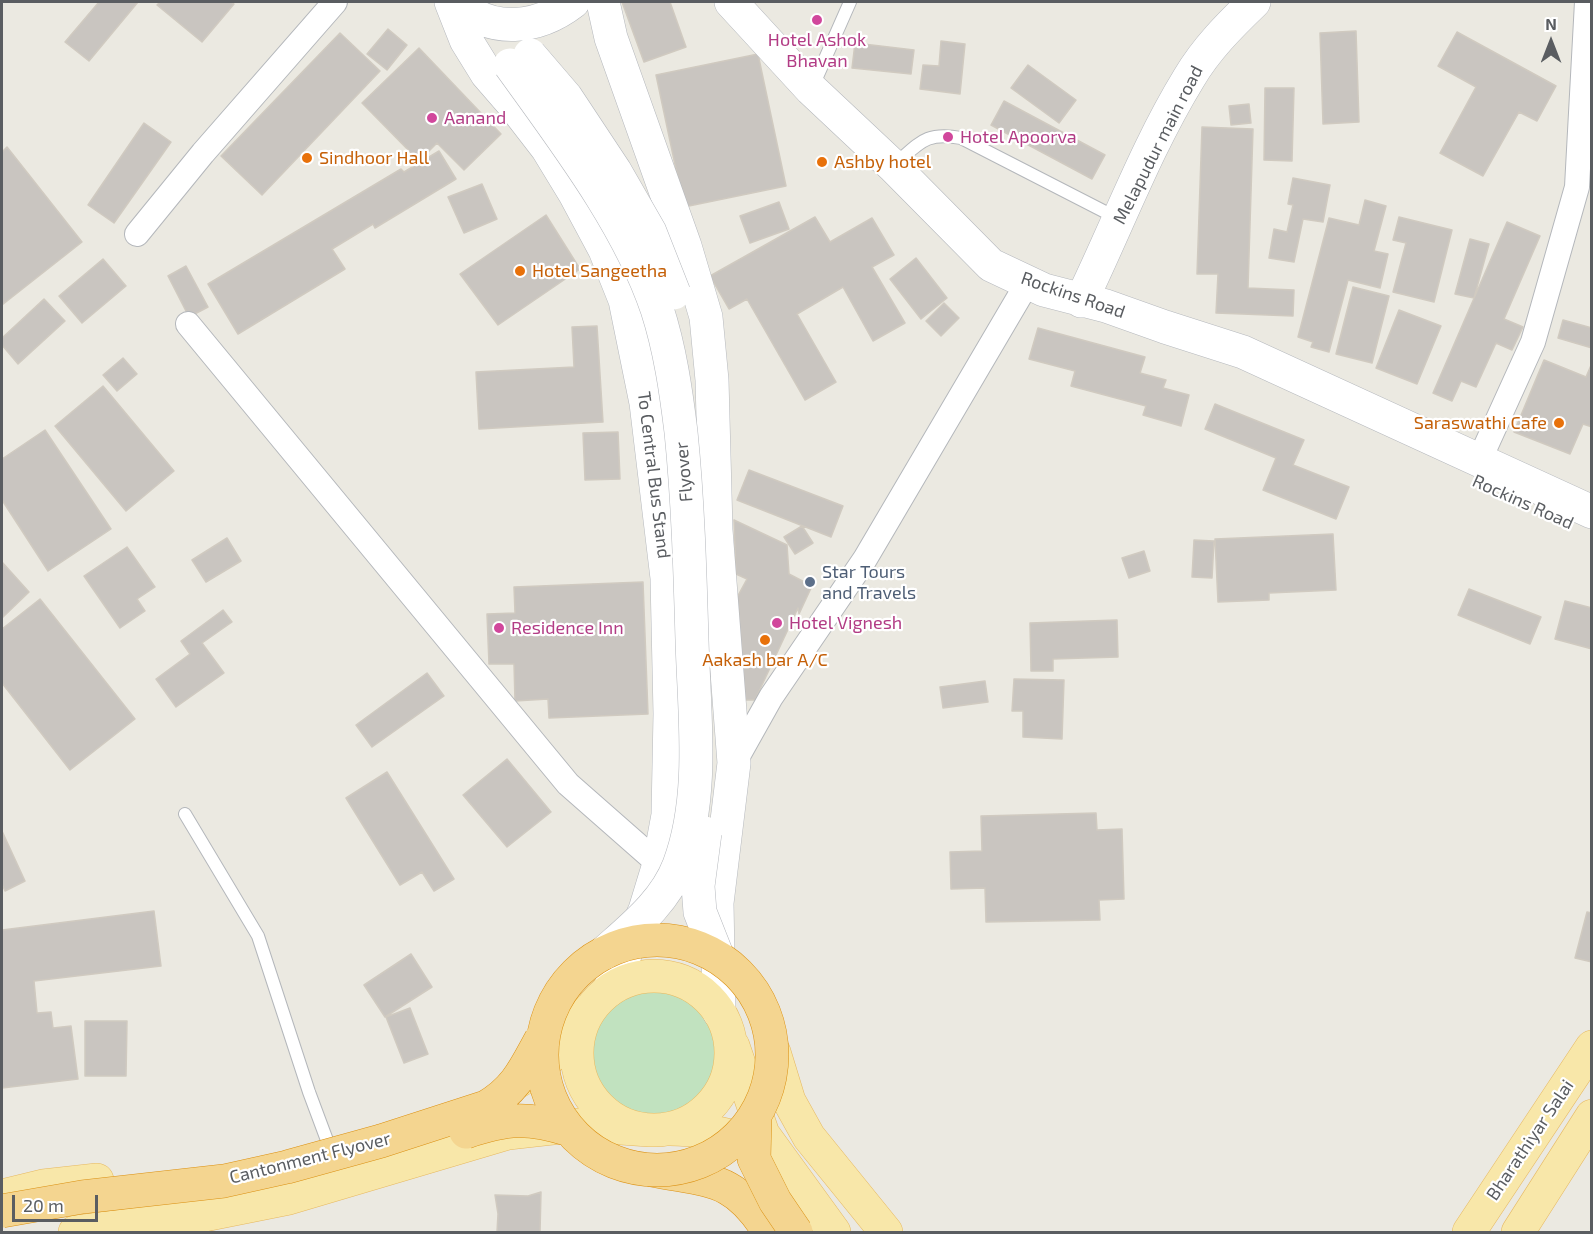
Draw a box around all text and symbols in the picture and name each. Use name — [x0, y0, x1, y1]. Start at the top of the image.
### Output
north arrow — [1521, 12, 1581, 72]
marker: Hotel Ashok Bhavan — [810, 13, 824, 27]
text: N — [1545, 14, 1557, 33]
place label: Hotel Ashok Bhavan — [768, 29, 866, 72]
street label: Melapudur main road — [1109, 62, 1207, 228]
place label: Aanand — [444, 107, 506, 129]
marker: Aanand — [425, 111, 439, 125]
place label: Hotel Apoorva — [960, 126, 1077, 148]
marker: Hotel Apoorva — [941, 130, 955, 144]
place label: Sindhoor Hall — [319, 147, 429, 169]
marker: Sindhoor Hall — [300, 151, 314, 165]
place label: Ashby hotel — [834, 151, 931, 173]
marker: Ashby hotel — [815, 155, 829, 169]
place label: Hotel Sangeetha — [532, 260, 667, 282]
marker: Hotel Sangeetha — [513, 264, 527, 278]
street label: Rockins Road — [1018, 267, 1128, 323]
street label: To Central Bus Stand — [633, 390, 675, 560]
place label: Saraswathi Cafe — [1414, 412, 1547, 434]
marker: Saraswathi Cafe — [1552, 416, 1566, 430]
street label: Flyover — [671, 441, 697, 503]
street label: Rockins Road — [1469, 470, 1577, 534]
place label: Star Tours and Travels — [822, 561, 916, 604]
marker: Star Tours and Travels — [803, 575, 817, 589]
place label: Hotel Vignesh — [789, 612, 902, 634]
marker: Hotel Vignesh — [770, 616, 784, 630]
place label: Residence Inn — [511, 617, 624, 639]
marker: Residence Inn — [492, 621, 506, 635]
marker: Aakash bar A/C — [758, 633, 772, 647]
place label: Aakash bar A/C — [702, 649, 828, 671]
street label: Bharathiyar Salai — [1482, 1076, 1578, 1204]
street label: Cantonment Flyover — [227, 1128, 393, 1188]
scale bar — [15, 1183, 100, 1221]
text: 20 m — [23, 1194, 64, 1216]

